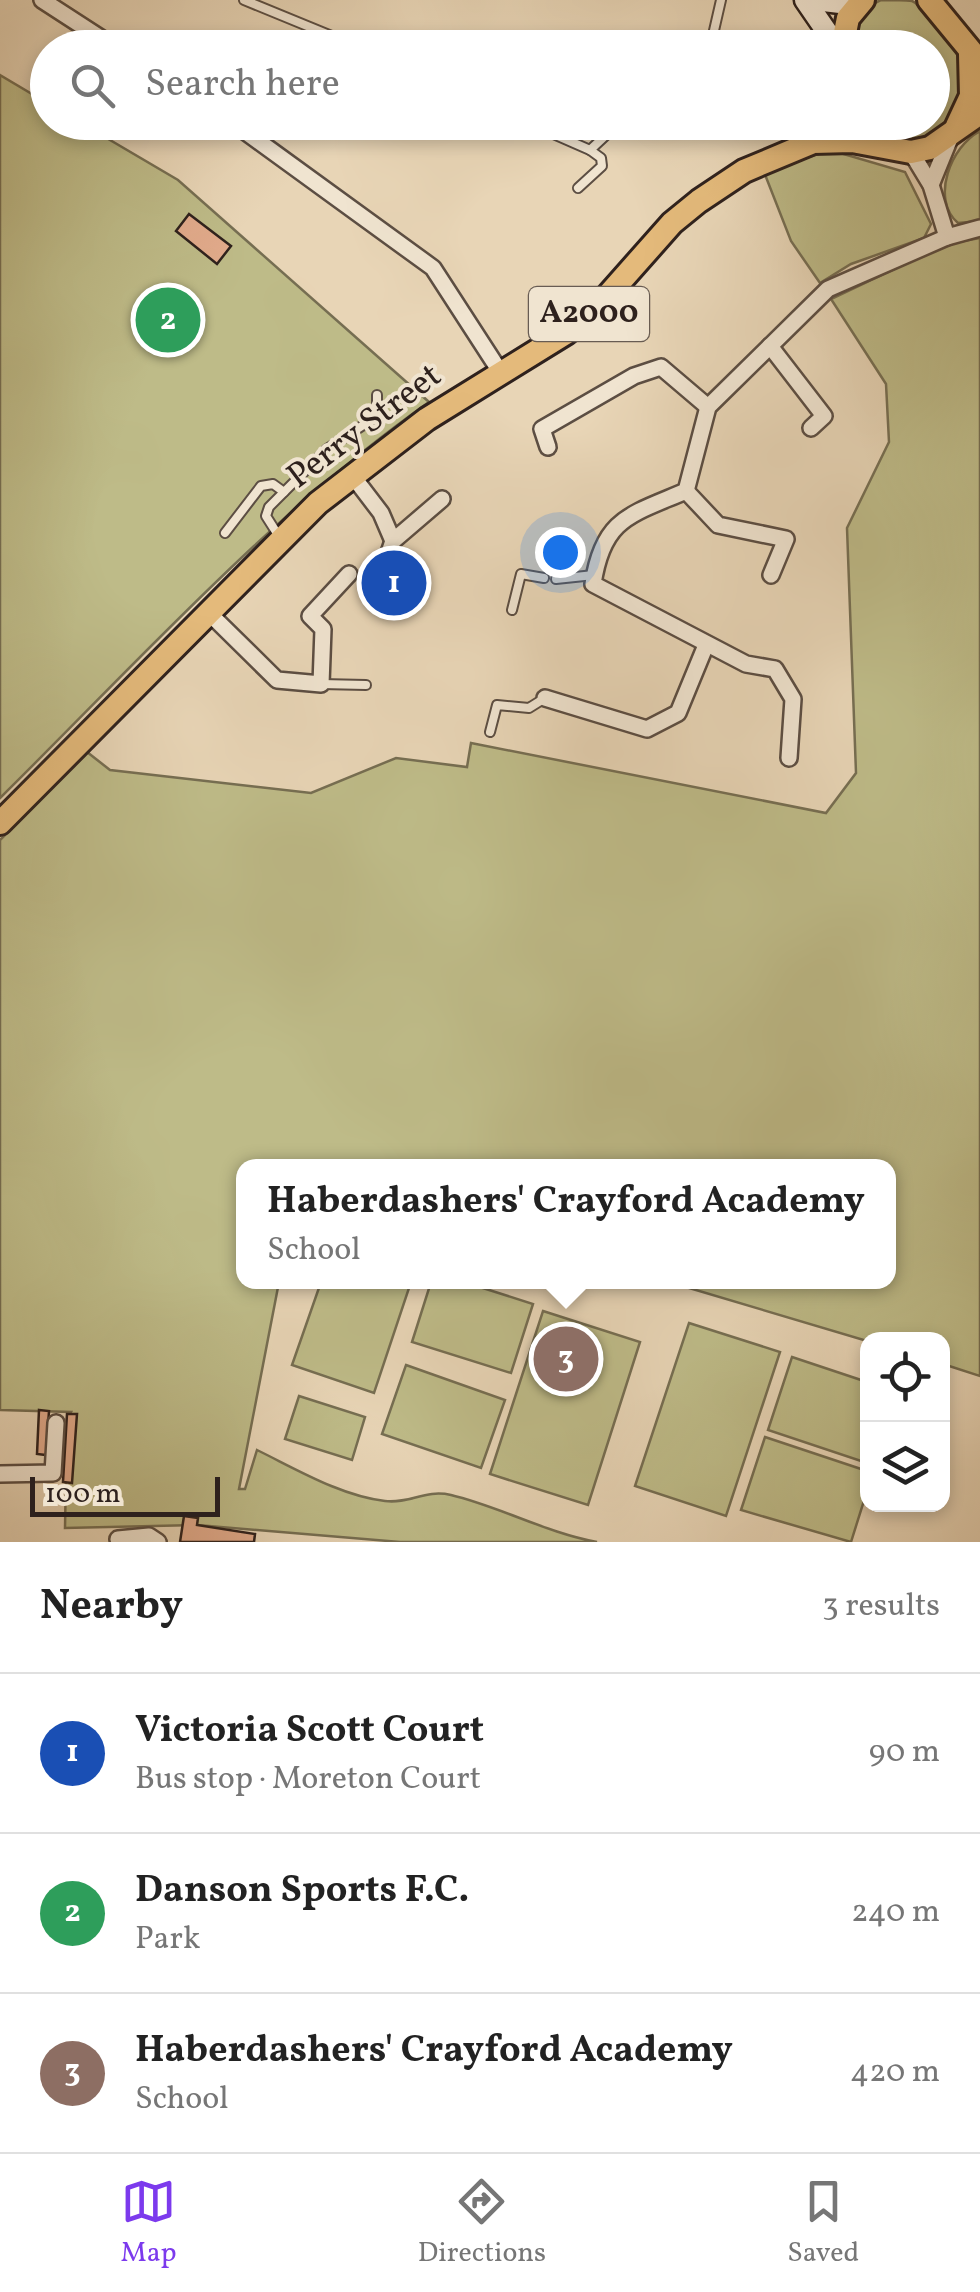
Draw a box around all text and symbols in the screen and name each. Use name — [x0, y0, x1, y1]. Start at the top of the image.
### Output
search box — [30, 30, 950, 140]
icon: search — [65, 58, 120, 113]
text: Search here — [145, 59, 340, 112]
pin: 2 — [136, 282, 200, 358]
road number: A2000 — [529, 287, 649, 341]
street label: Perry Street — [278, 353, 452, 501]
your location — [535, 527, 586, 578]
pin: 1 — [362, 546, 426, 620]
popup — [236, 1159, 896, 1289]
text: Haberdashers' Crayford Academy — [267, 1176, 865, 1229]
text: School — [267, 1229, 361, 1273]
pin: 3 — [534, 1322, 598, 1396]
map controls — [860, 1332, 950, 1512]
button: locate — [860, 1332, 950, 1422]
button: layers — [860, 1422, 950, 1512]
scale bar — [30, 1472, 220, 1516]
text: 100 m — [45, 1475, 120, 1514]
text: Nearby — [40, 1578, 183, 1637]
text: 3 results — [822, 1585, 940, 1629]
text: Victoria Scott Court — [135, 1705, 484, 1758]
text: 1 — [66, 1731, 79, 1775]
text: 90 m — [869, 1731, 940, 1775]
text: Bus stop · Moreton Court — [135, 1758, 481, 1802]
text: Danson Sports F.C. — [135, 1865, 469, 1918]
text: 2 — [64, 1891, 81, 1935]
text: 240 m — [851, 1891, 940, 1935]
text: Park — [135, 1918, 200, 1962]
text: Haberdashers' Crayford Academy — [135, 2025, 733, 2078]
text: 3 — [64, 2051, 81, 2095]
text: 420 m — [850, 2051, 940, 2095]
text: School — [135, 2078, 229, 2122]
tab: Map — [121, 2174, 177, 2273]
tab: Directions — [418, 2174, 546, 2273]
tab: Saved — [787, 2174, 859, 2273]

